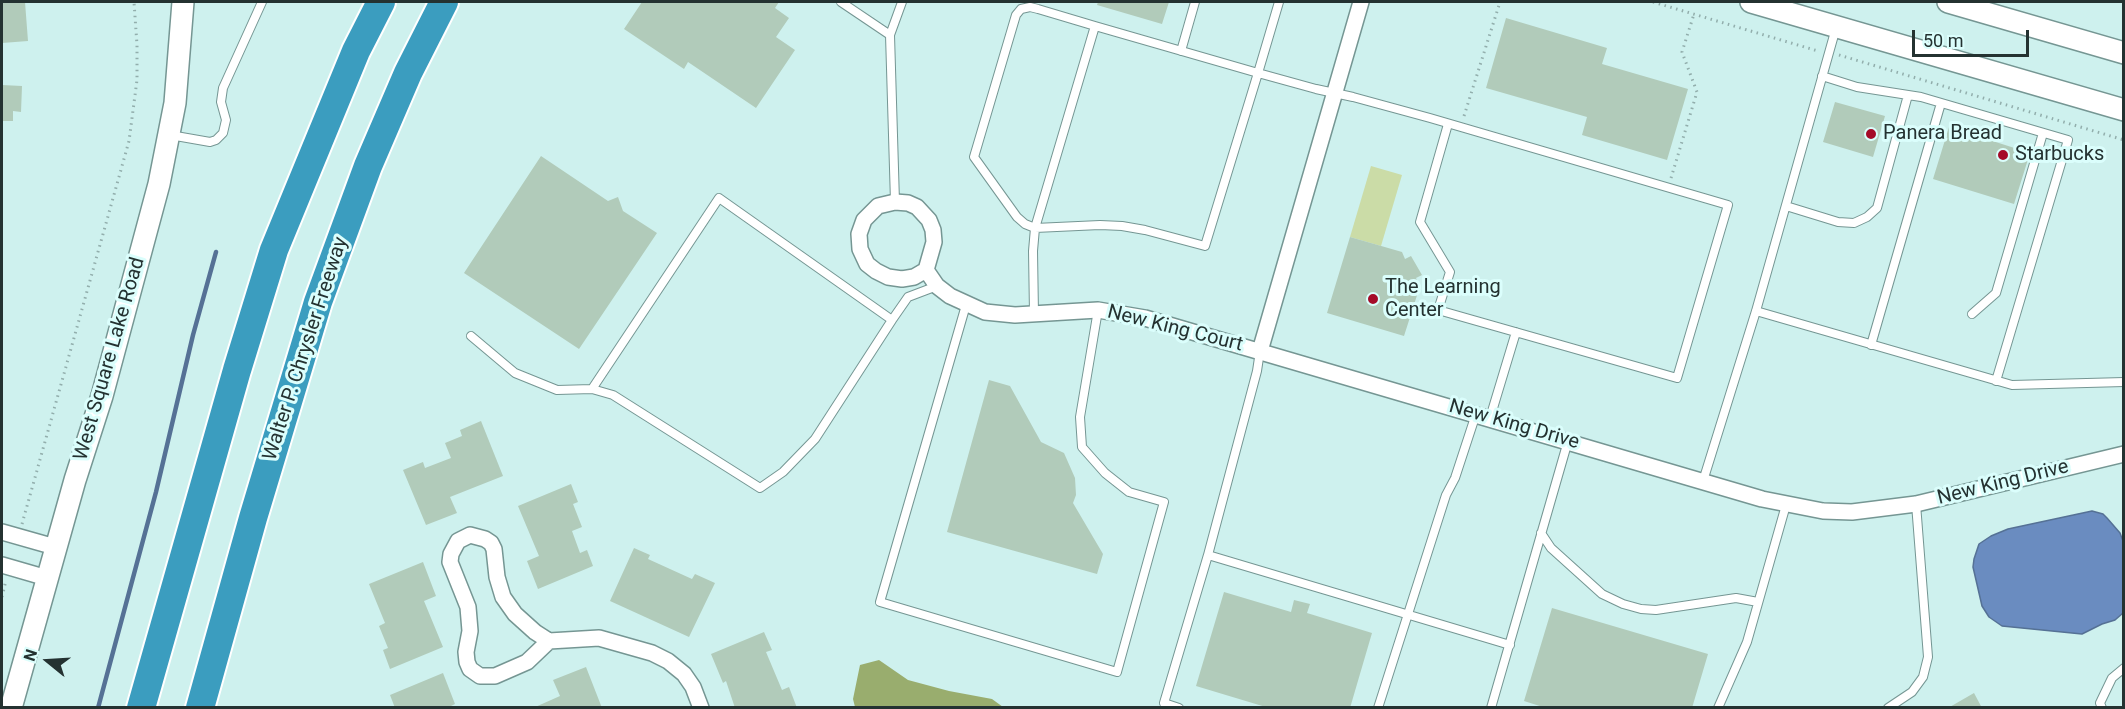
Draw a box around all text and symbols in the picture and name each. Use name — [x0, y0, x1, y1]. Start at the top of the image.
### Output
scale bar — [1915, 18, 2032, 56]
text: 50 m — [1923, 30, 1963, 51]
place label: Panera Bread — [1883, 122, 2002, 146]
marker: Panera Bread — [1864, 127, 1878, 141]
place label: Starbucks — [2015, 143, 2104, 167]
marker: Starbucks — [1996, 148, 2010, 162]
street label: Walter P. Chrysler Freeway — [259, 234, 353, 464]
street label: West Square Lake Road — [69, 255, 151, 463]
place label: The Learning Center — [1385, 276, 1501, 323]
marker: The Learning Center — [1366, 292, 1380, 306]
street label: New King Court — [1105, 301, 1245, 357]
street label: New King Drive — [1446, 395, 1582, 455]
street label: New King Drive — [1935, 455, 2071, 511]
north arrow — [18, 631, 78, 691]
text: N — [20, 647, 41, 664]

